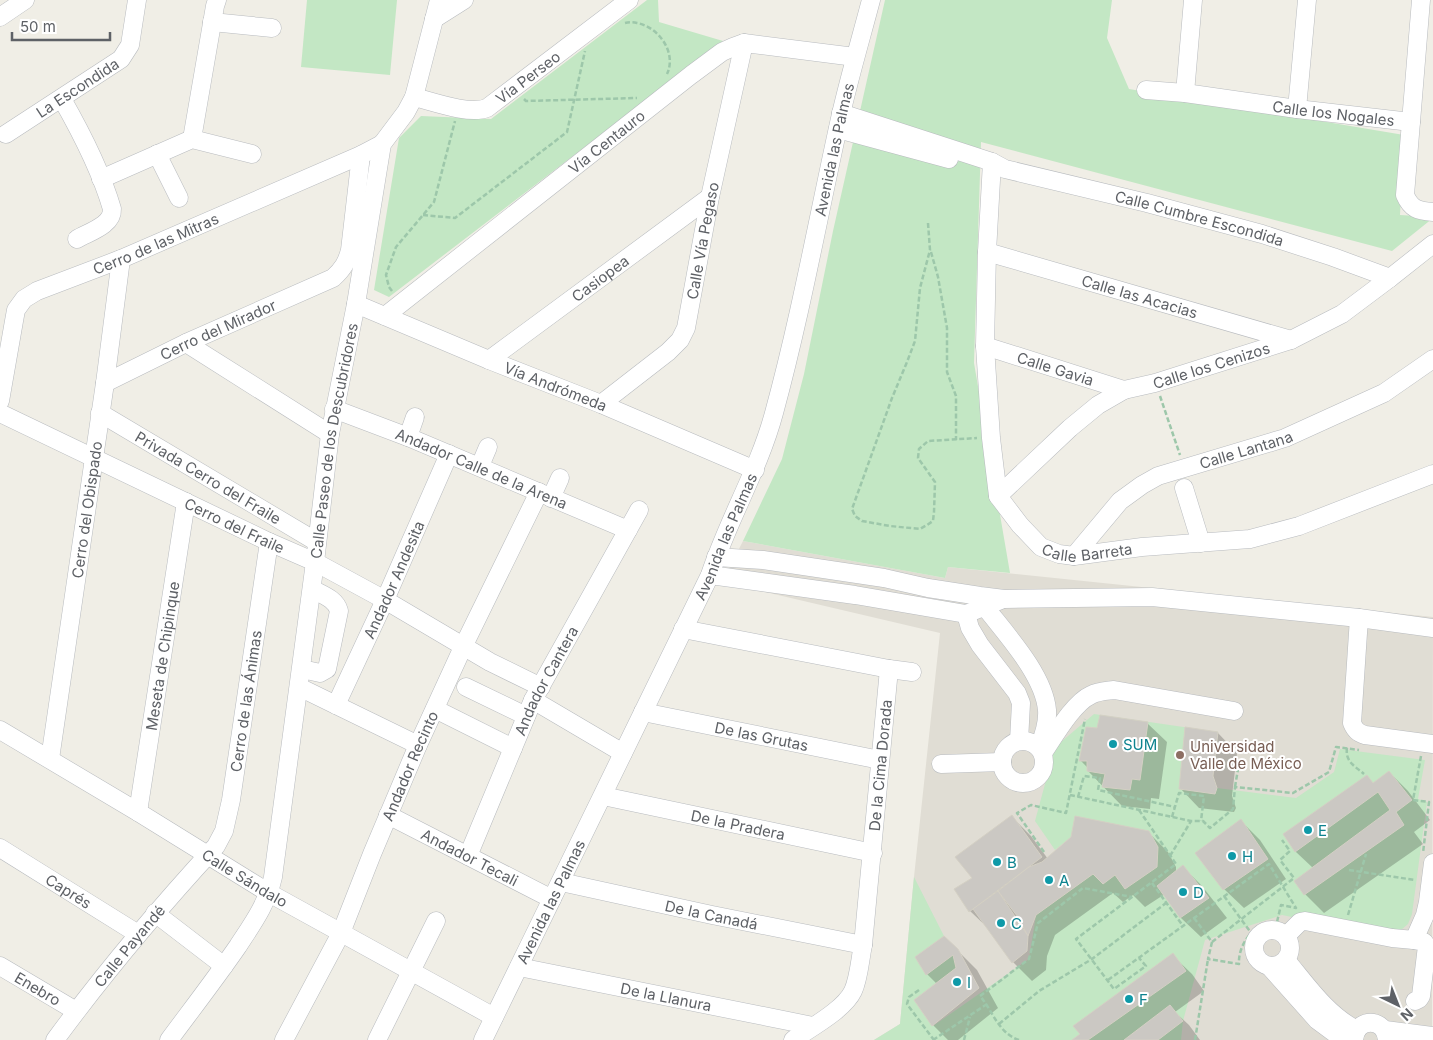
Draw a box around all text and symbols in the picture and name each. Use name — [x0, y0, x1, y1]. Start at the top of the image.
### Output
scale bar — [12, 10, 110, 42]
text: 50 m — [20, 17, 56, 36]
street label: Vía Perseo — [492, 46, 564, 108]
street label: La Escondida — [32, 54, 122, 121]
street label: Avenida las Palmas — [810, 81, 858, 218]
street label: Calle los Nogales — [1271, 96, 1396, 130]
street label: Vía Centauro — [565, 106, 649, 177]
street label: Calle Vía Pegaso — [682, 180, 723, 301]
street label: Calle Cumbre Escondida — [1113, 186, 1286, 250]
street label: Cerro de las Mitras — [90, 208, 221, 278]
street label: Casiopea — [568, 251, 632, 305]
street label: Calle las Acacias — [1079, 270, 1200, 322]
street label: Cerro del Mirador — [157, 295, 279, 364]
street label: Calle Paseo de los Descubridores — [306, 321, 362, 560]
street label: Calle los Cenizos — [1150, 338, 1272, 393]
street label: Calle Gavia — [1015, 347, 1096, 389]
street label: Vía Andrómeda — [502, 357, 610, 415]
street label: Andador Calle de la Arena — [393, 424, 570, 513]
street label: Privada Cerro del Fraile — [132, 426, 284, 528]
street label: Calle Lantana — [1197, 426, 1296, 473]
street label: Cerro del Obispado — [67, 440, 106, 579]
street label: Avenida las Palmas — [690, 470, 761, 603]
street label: Cerro del Fraile — [181, 494, 287, 556]
street label: Andador Andesita — [359, 518, 428, 642]
street label: Calle Barreta — [1039, 539, 1133, 566]
street label: Meseta de Chipinque — [141, 580, 183, 732]
street label: Andador Cantera — [510, 623, 582, 738]
street label: Cerro de las Ánimas — [226, 629, 265, 773]
street label: De la Cima Dorada — [864, 699, 896, 832]
street label: Andador Recinto — [378, 708, 442, 824]
street label: De las Grutas — [713, 717, 810, 755]
place label: SUM — [1123, 735, 1157, 754]
place label: Universidad Valle de México — [1190, 737, 1302, 773]
marker: SUM — [1107, 738, 1119, 750]
marker: Universidad Valle de México — [1174, 749, 1186, 761]
street label: De la Pradera — [689, 805, 787, 844]
place label: E — [1318, 821, 1327, 840]
street label: Andador Tecali — [418, 824, 522, 890]
marker: E — [1302, 824, 1314, 836]
street label: Avenida las Palmas — [512, 836, 589, 967]
street label: Calle Sándalo — [199, 844, 291, 911]
place label: H — [1242, 847, 1253, 866]
marker: H — [1226, 850, 1238, 862]
place label: B — [1007, 853, 1017, 872]
marker: B — [991, 856, 1003, 868]
street label: Caprés — [42, 869, 95, 912]
place label: A — [1059, 871, 1069, 890]
marker: A — [1043, 874, 1055, 886]
place label: D — [1193, 883, 1204, 902]
marker: D — [1177, 886, 1189, 898]
street label: De la Canadá — [663, 896, 760, 933]
street label: Calle Payandé — [90, 901, 169, 991]
place label: C — [1011, 914, 1022, 933]
marker: C — [995, 917, 1007, 929]
street label: Enebro — [11, 967, 64, 1009]
place label: I — [967, 973, 971, 992]
marker: I — [951, 976, 963, 988]
street label: De la Llanura — [619, 978, 713, 1015]
north arrow — [1373, 980, 1423, 1030]
place label: F — [1139, 990, 1148, 1009]
marker: F — [1123, 993, 1135, 1005]
text: N — [1398, 1005, 1417, 1025]

